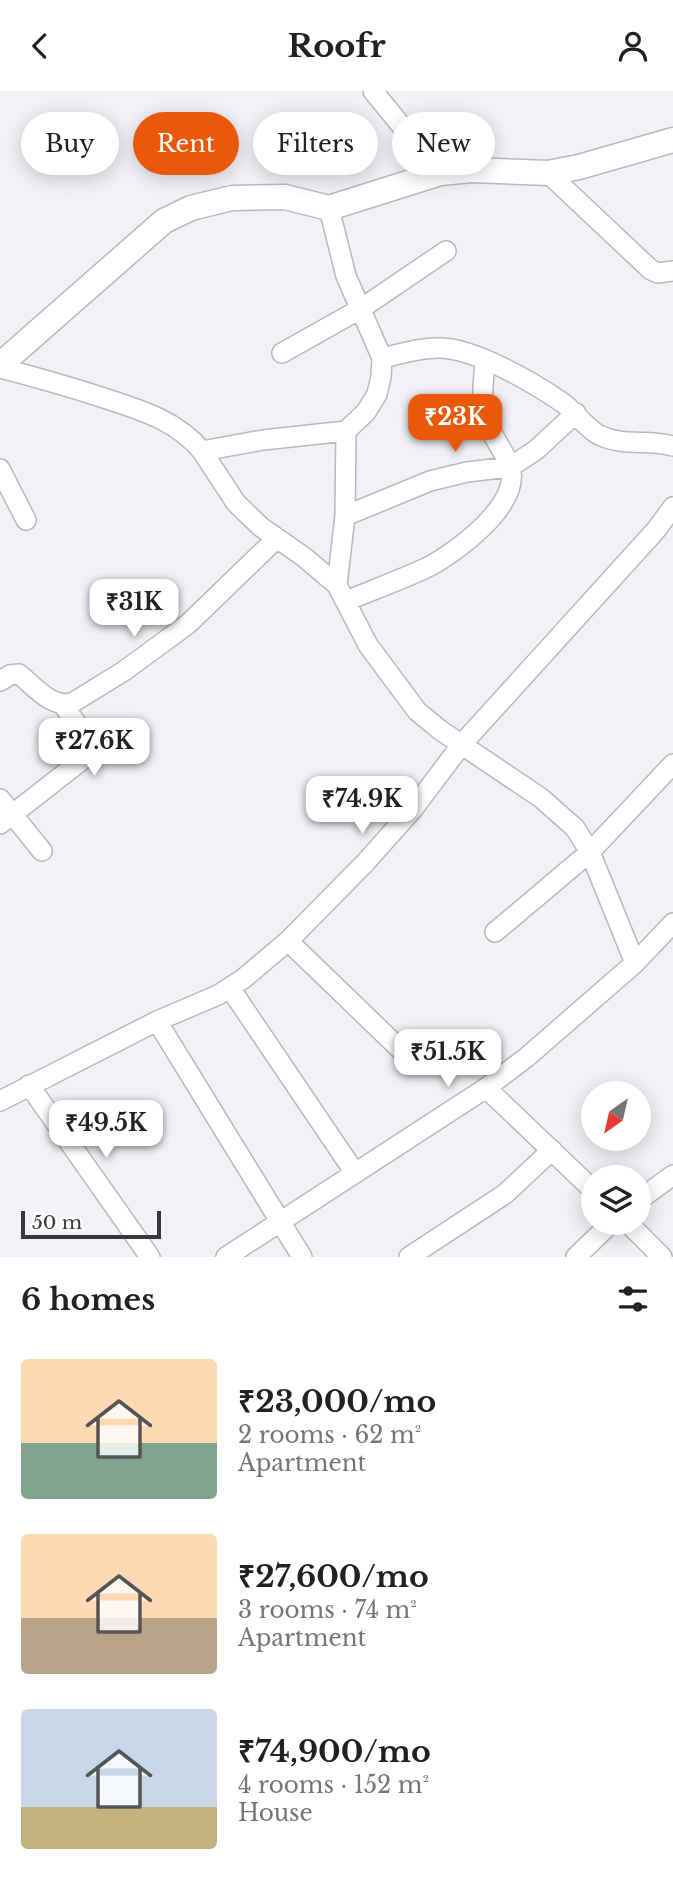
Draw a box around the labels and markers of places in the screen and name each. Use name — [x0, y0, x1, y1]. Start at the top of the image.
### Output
pin: ₹23K — [414, 395, 496, 454]
pin: ₹31K — [93, 580, 175, 639]
pin: ₹27.6K — [37, 719, 151, 778]
pin: ₹74.9K — [305, 777, 419, 836]
pin: ₹51.5K — [391, 1030, 505, 1089]
pin: ₹49.5K — [49, 1101, 163, 1160]

